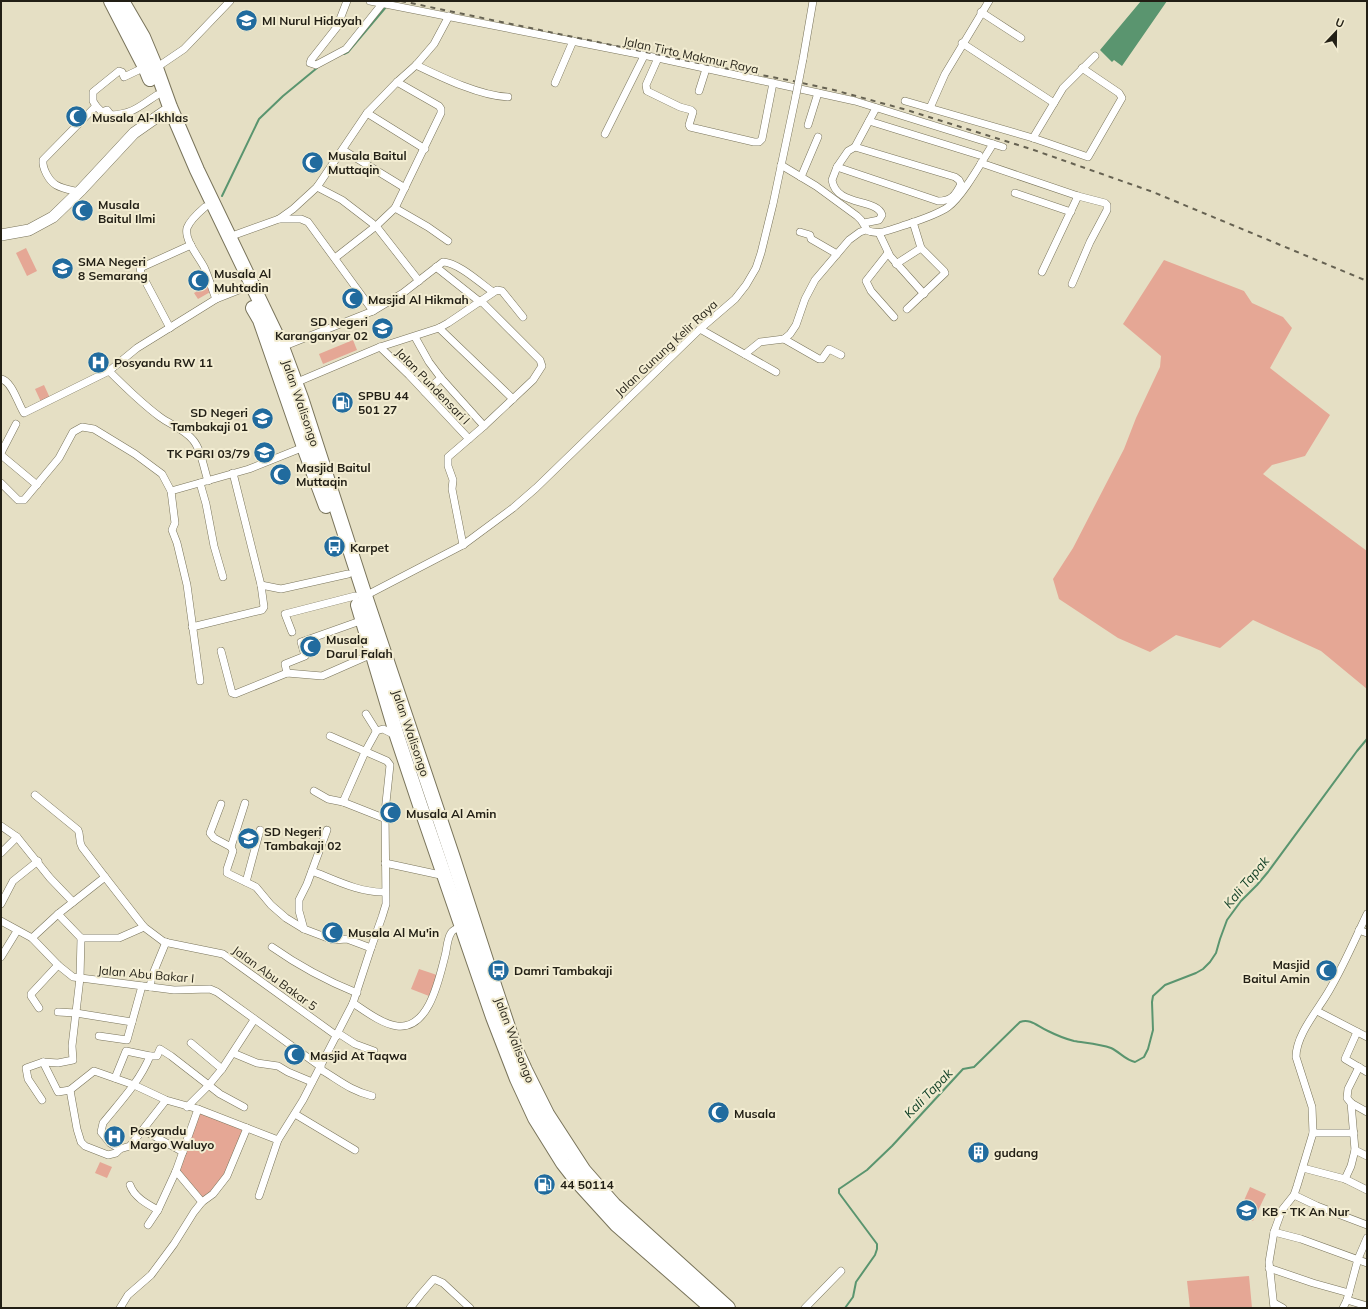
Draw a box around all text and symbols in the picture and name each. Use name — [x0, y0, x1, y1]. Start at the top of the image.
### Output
school or university icon: MI Nurul Hidayah — [233, 7, 259, 33]
north arrow — [1316, 12, 1356, 52]
place label: MI Nurul Hidayah — [262, 13, 362, 28]
text: U — [1333, 15, 1346, 31]
street label: Jalan Tirto Makmur Raya — [622, 33, 760, 77]
mosque icon: Musala Al-Ikhlas — [64, 104, 90, 130]
place label: Musala Al-Ikhlas — [92, 110, 188, 125]
place label: Musala Baitul Muttaqin — [328, 148, 407, 177]
mosque icon: Musala Baitul Muttaqin — [299, 149, 325, 175]
place label: Musala Baitul Ilmi — [98, 197, 155, 226]
mosque icon: Musala Baitul Ilmi — [69, 198, 95, 224]
place label: SMA Negeri 8 Semarang — [78, 254, 148, 283]
school or university icon: SMA Negeri 8 Semarang — [50, 255, 76, 281]
place label: Musala Al Muhtadin — [214, 266, 271, 295]
mosque icon: Musala Al Muhtadin — [186, 267, 212, 293]
mosque icon: Masjid Al Hikmah — [340, 286, 366, 312]
place label: Masjid Al Hikmah — [368, 292, 469, 307]
street label: Jalan Gunung Kelir Raya — [612, 297, 720, 399]
place label: SD Negeri Karanganyar 02 — [275, 314, 368, 343]
school or university icon: SD Negeri Karanganyar 02 — [370, 315, 396, 341]
street label: Jalan Pundensari I — [393, 345, 473, 427]
hospital icon: Posyandu RW 11 — [85, 349, 111, 375]
place label: Posyandu RW 11 — [114, 355, 213, 370]
street label: Jalan Walisongo — [279, 358, 323, 449]
place label: SPBU 44 501 27 — [358, 388, 409, 417]
fuel station icon: SPBU 44 501 27 — [330, 389, 356, 415]
place label: SD Negeri Tambakaji 01 — [170, 405, 248, 434]
school or university icon: SD Negeri Tambakaji 01 — [250, 406, 276, 432]
school or university icon: TK PGRI 03/79 — [252, 440, 278, 466]
place label: TK PGRI 03/79 — [167, 446, 250, 461]
place label: Masjid Baitul Muttaqin — [296, 460, 371, 489]
mosque icon: Masjid Baitul Muttaqin — [267, 461, 293, 487]
bus stop icon: Karpet — [322, 534, 348, 560]
place label: Karpet — [350, 540, 389, 555]
place label: Musala Darul Falah — [326, 632, 393, 661]
mosque icon: Musala Darul Falah — [298, 633, 324, 659]
street label: Jalan Walisongo — [389, 688, 433, 779]
mosque icon: Musala Al Amin — [378, 800, 404, 826]
place label: Musala Al Amin — [406, 806, 496, 821]
place label: SD Negeri Tambakaji 02 — [264, 824, 342, 853]
school or university icon: SD Negeri Tambakaji 02 — [235, 825, 261, 851]
water label: Kali Tapak — [1220, 853, 1272, 911]
mosque icon: Musala Al Mu'in — [320, 919, 346, 945]
place label: Musala Al Mu'in — [348, 925, 439, 940]
street label: Jalan Abu Bakar 5 — [230, 942, 320, 1014]
bus stop icon: Damri Tambakaji — [485, 957, 511, 983]
place label: Masjid Baitul Amin — [1243, 957, 1310, 986]
mosque icon: Masjid Baitul Amin — [1313, 958, 1339, 984]
street label: Jalan Abu Bakar I — [97, 962, 195, 986]
place label: Damri Tambakaji — [514, 963, 612, 978]
street label: Jalan Walisongo — [492, 995, 538, 1085]
mosque icon: Masjid At Taqwa — [282, 1042, 308, 1068]
place label: Masjid At Taqwa — [310, 1048, 407, 1063]
water label: Kali Tapak — [901, 1065, 956, 1121]
mosque icon: Musala — [706, 1100, 732, 1126]
place label: Musala — [734, 1106, 776, 1121]
place label: Posyandu Margo Waluyo — [130, 1123, 214, 1152]
hospital icon: Posyandu Margo Waluyo — [101, 1124, 127, 1150]
building icon: gudang — [966, 1139, 992, 1165]
place label: gudang — [994, 1145, 1038, 1160]
fuel station icon: 44 50114 — [532, 1171, 558, 1197]
place label: 44 50114 — [560, 1177, 614, 1192]
school or university icon: KB - TK An Nur — [1233, 1198, 1259, 1224]
place label: KB - TK An Nur — [1262, 1204, 1350, 1219]

